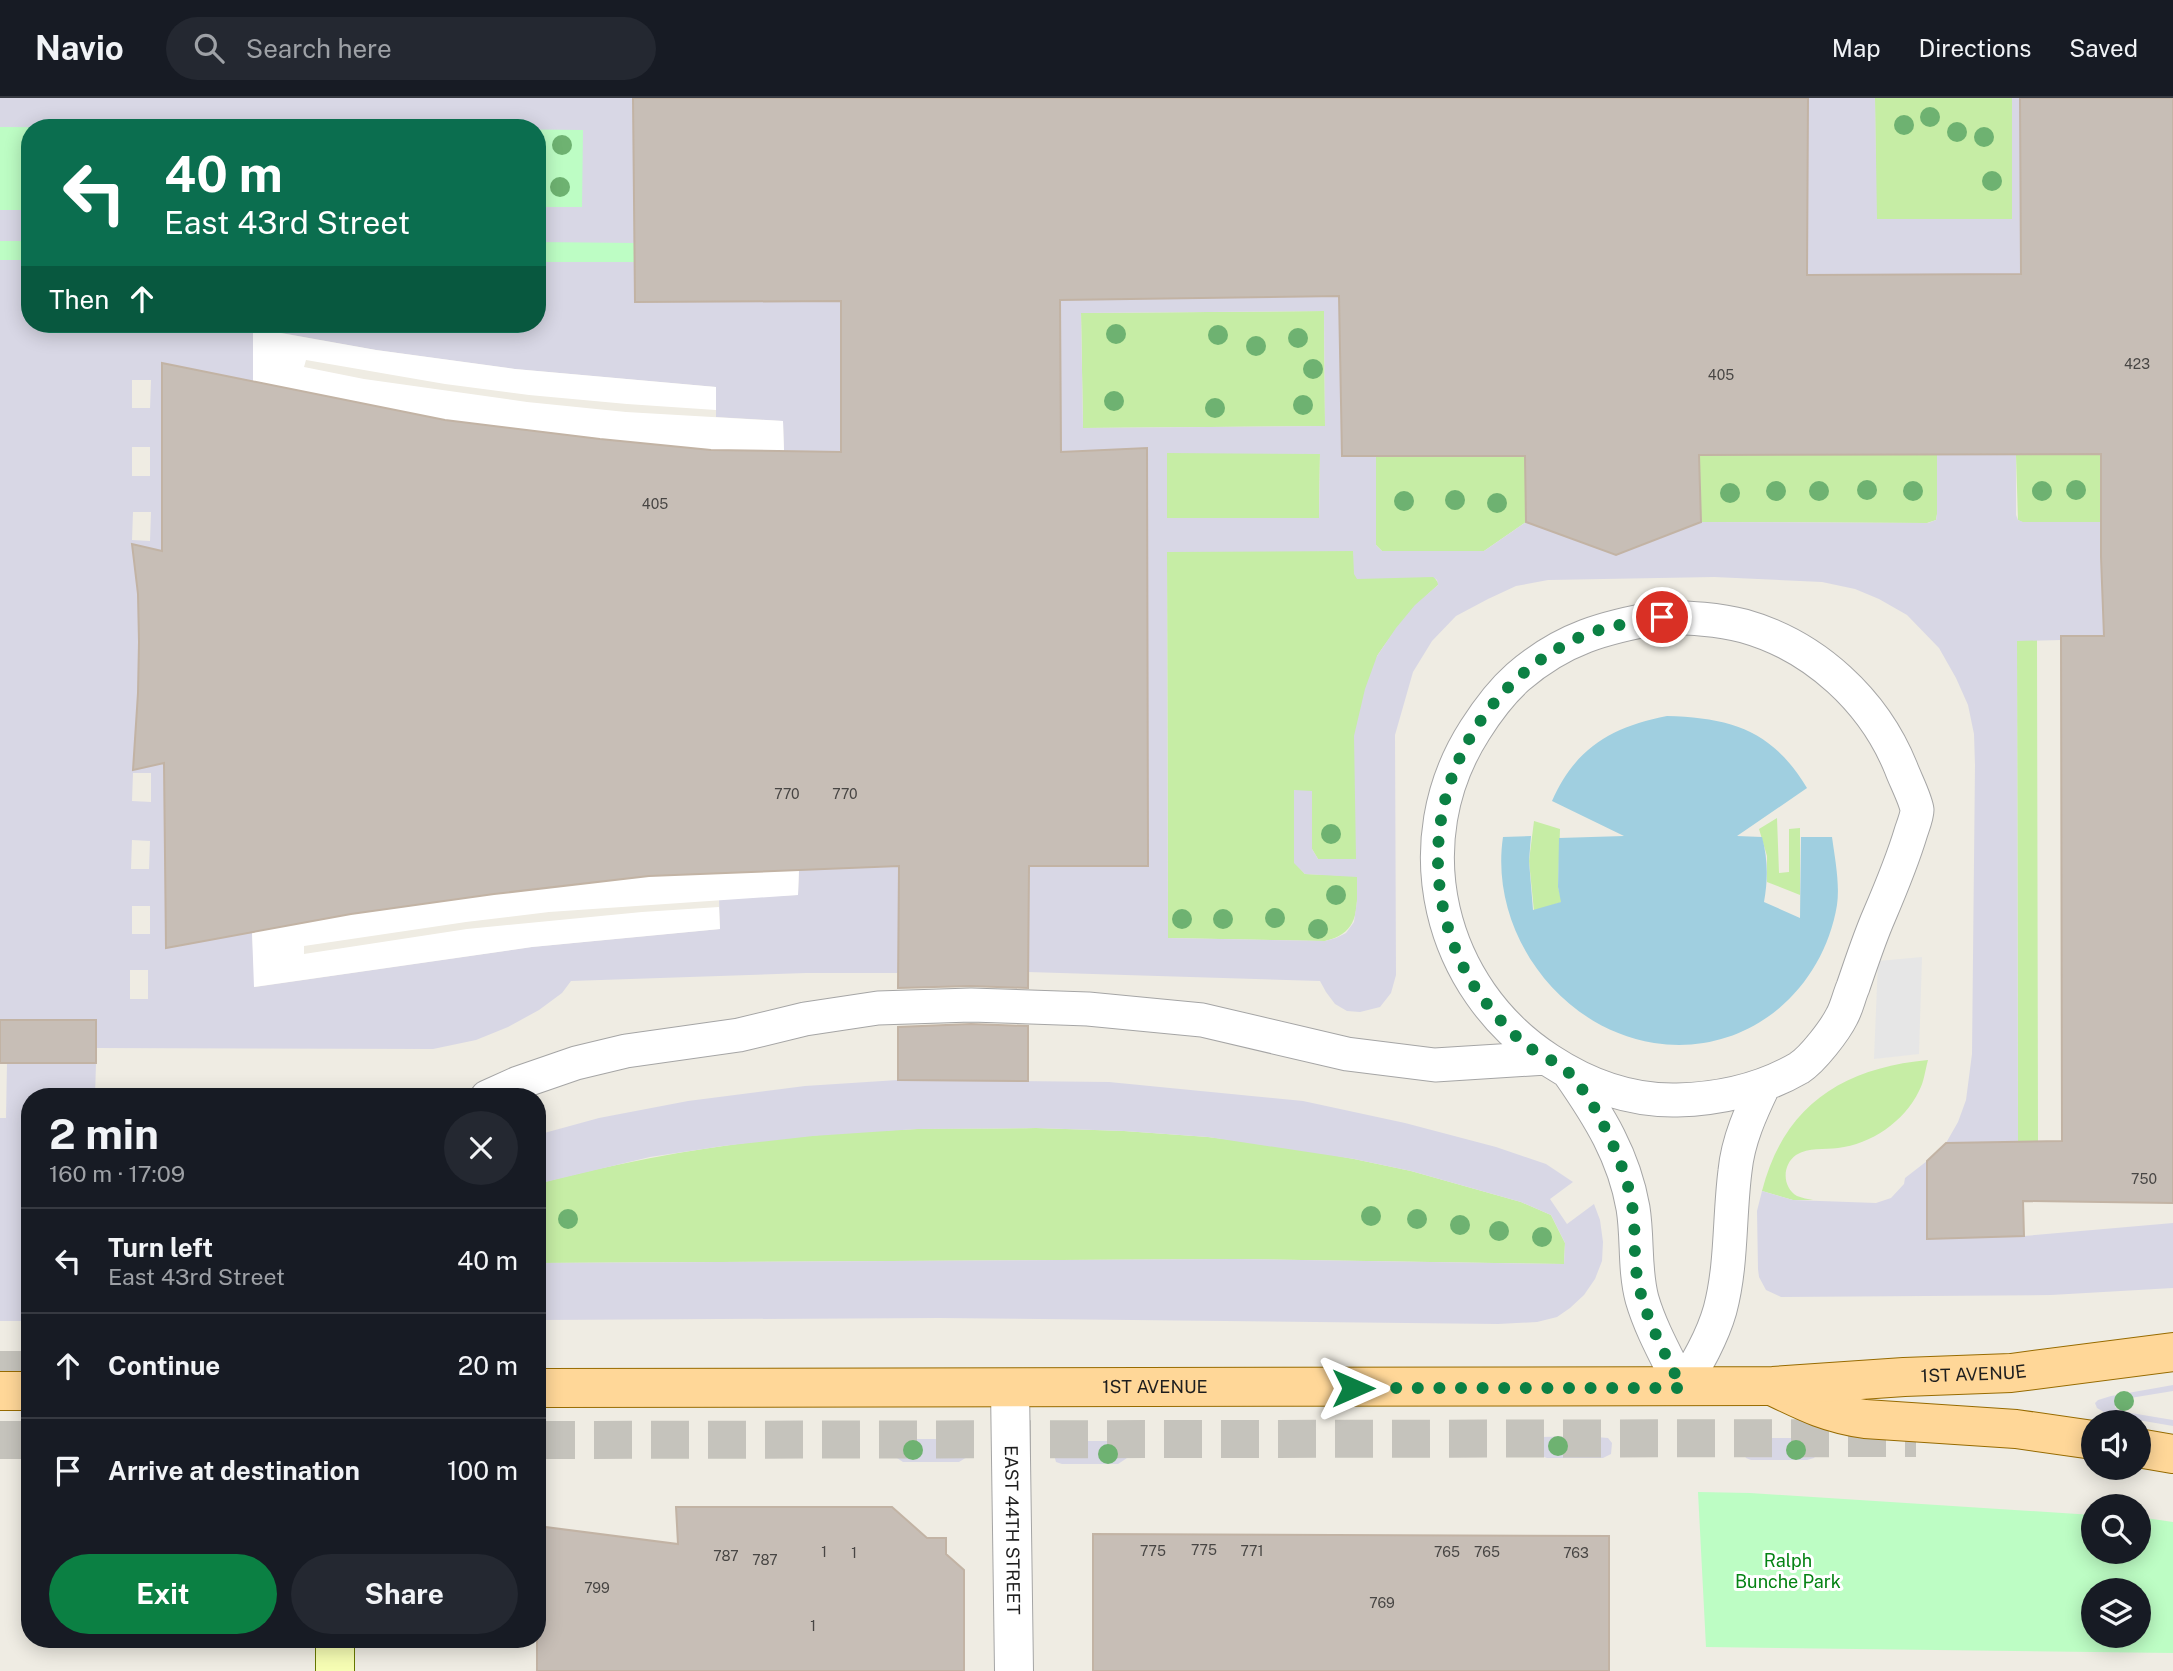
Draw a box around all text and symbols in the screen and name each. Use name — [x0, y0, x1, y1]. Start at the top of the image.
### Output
search box — [166, 17, 656, 80]
text: Navio — [35, 29, 124, 67]
icon: search — [190, 29, 228, 67]
text: Search here — [246, 33, 392, 64]
text: Map — [1832, 34, 1881, 62]
text: Directions — [1919, 34, 2031, 62]
text: Saved — [2069, 34, 2138, 62]
text: 40 m — [164, 145, 283, 203]
icon: left — [49, 147, 140, 238]
text: East 43rd Street — [164, 204, 410, 241]
icon: ahead — [123, 280, 161, 318]
text: Then — [49, 284, 109, 315]
house number: 423 — [2124, 356, 2150, 372]
house number: 405 — [1708, 367, 1734, 383]
house number: 405 — [642, 496, 668, 512]
pin — [1632, 587, 1692, 647]
icon: arrive — [1643, 598, 1681, 636]
house number: 770 — [774, 786, 800, 802]
house number: 770 — [832, 786, 858, 802]
text: 2 min — [49, 1109, 159, 1158]
button: close — [444, 1111, 518, 1185]
text: 160 m · 17:09 — [49, 1160, 185, 1187]
house number: 750 — [2131, 1171, 2157, 1187]
text: Turn left — [108, 1232, 213, 1263]
icon: left — [49, 1242, 87, 1280]
text: 40 m — [457, 1245, 518, 1276]
text: East 43rd Street — [108, 1263, 285, 1290]
icon: ahead — [49, 1347, 87, 1385]
text: Continue — [108, 1350, 220, 1381]
text: 20 m — [458, 1350, 518, 1381]
position arrow — [1316, 1351, 1390, 1425]
street label: 1ST AVENUE — [1920, 1360, 2028, 1386]
street label: 1ST AVENUE — [1102, 1376, 1208, 1397]
map controls — [2081, 1410, 2151, 1648]
button: sound — [2081, 1410, 2151, 1480]
street label: EAST 44TH STREET — [1001, 1445, 1024, 1615]
icon: arrive — [49, 1452, 87, 1490]
text: Arrive at destination — [108, 1455, 360, 1486]
text: 100 m — [447, 1455, 518, 1486]
button: search — [2081, 1494, 2151, 1564]
house number: 775 — [1191, 1542, 1217, 1558]
house number: 775 — [1140, 1543, 1166, 1559]
house number: 771 — [1241, 1543, 1263, 1559]
house number: 1 — [821, 1544, 827, 1560]
house number: 765 — [1434, 1544, 1460, 1560]
house number: 765 — [1474, 1544, 1500, 1560]
house number: 1 — [851, 1545, 857, 1561]
house number: 763 — [1563, 1545, 1589, 1561]
house number: 787 — [713, 1548, 739, 1564]
park label: Ralph Bunche Park — [1735, 1550, 1841, 1592]
house number: 787 — [752, 1552, 778, 1568]
button: Exit — [49, 1554, 277, 1634]
button: Share — [291, 1554, 518, 1634]
button: layers — [2081, 1578, 2151, 1648]
house number: 799 — [584, 1580, 610, 1596]
house number: 769 — [1369, 1595, 1395, 1611]
house number: 1 — [810, 1618, 816, 1634]

